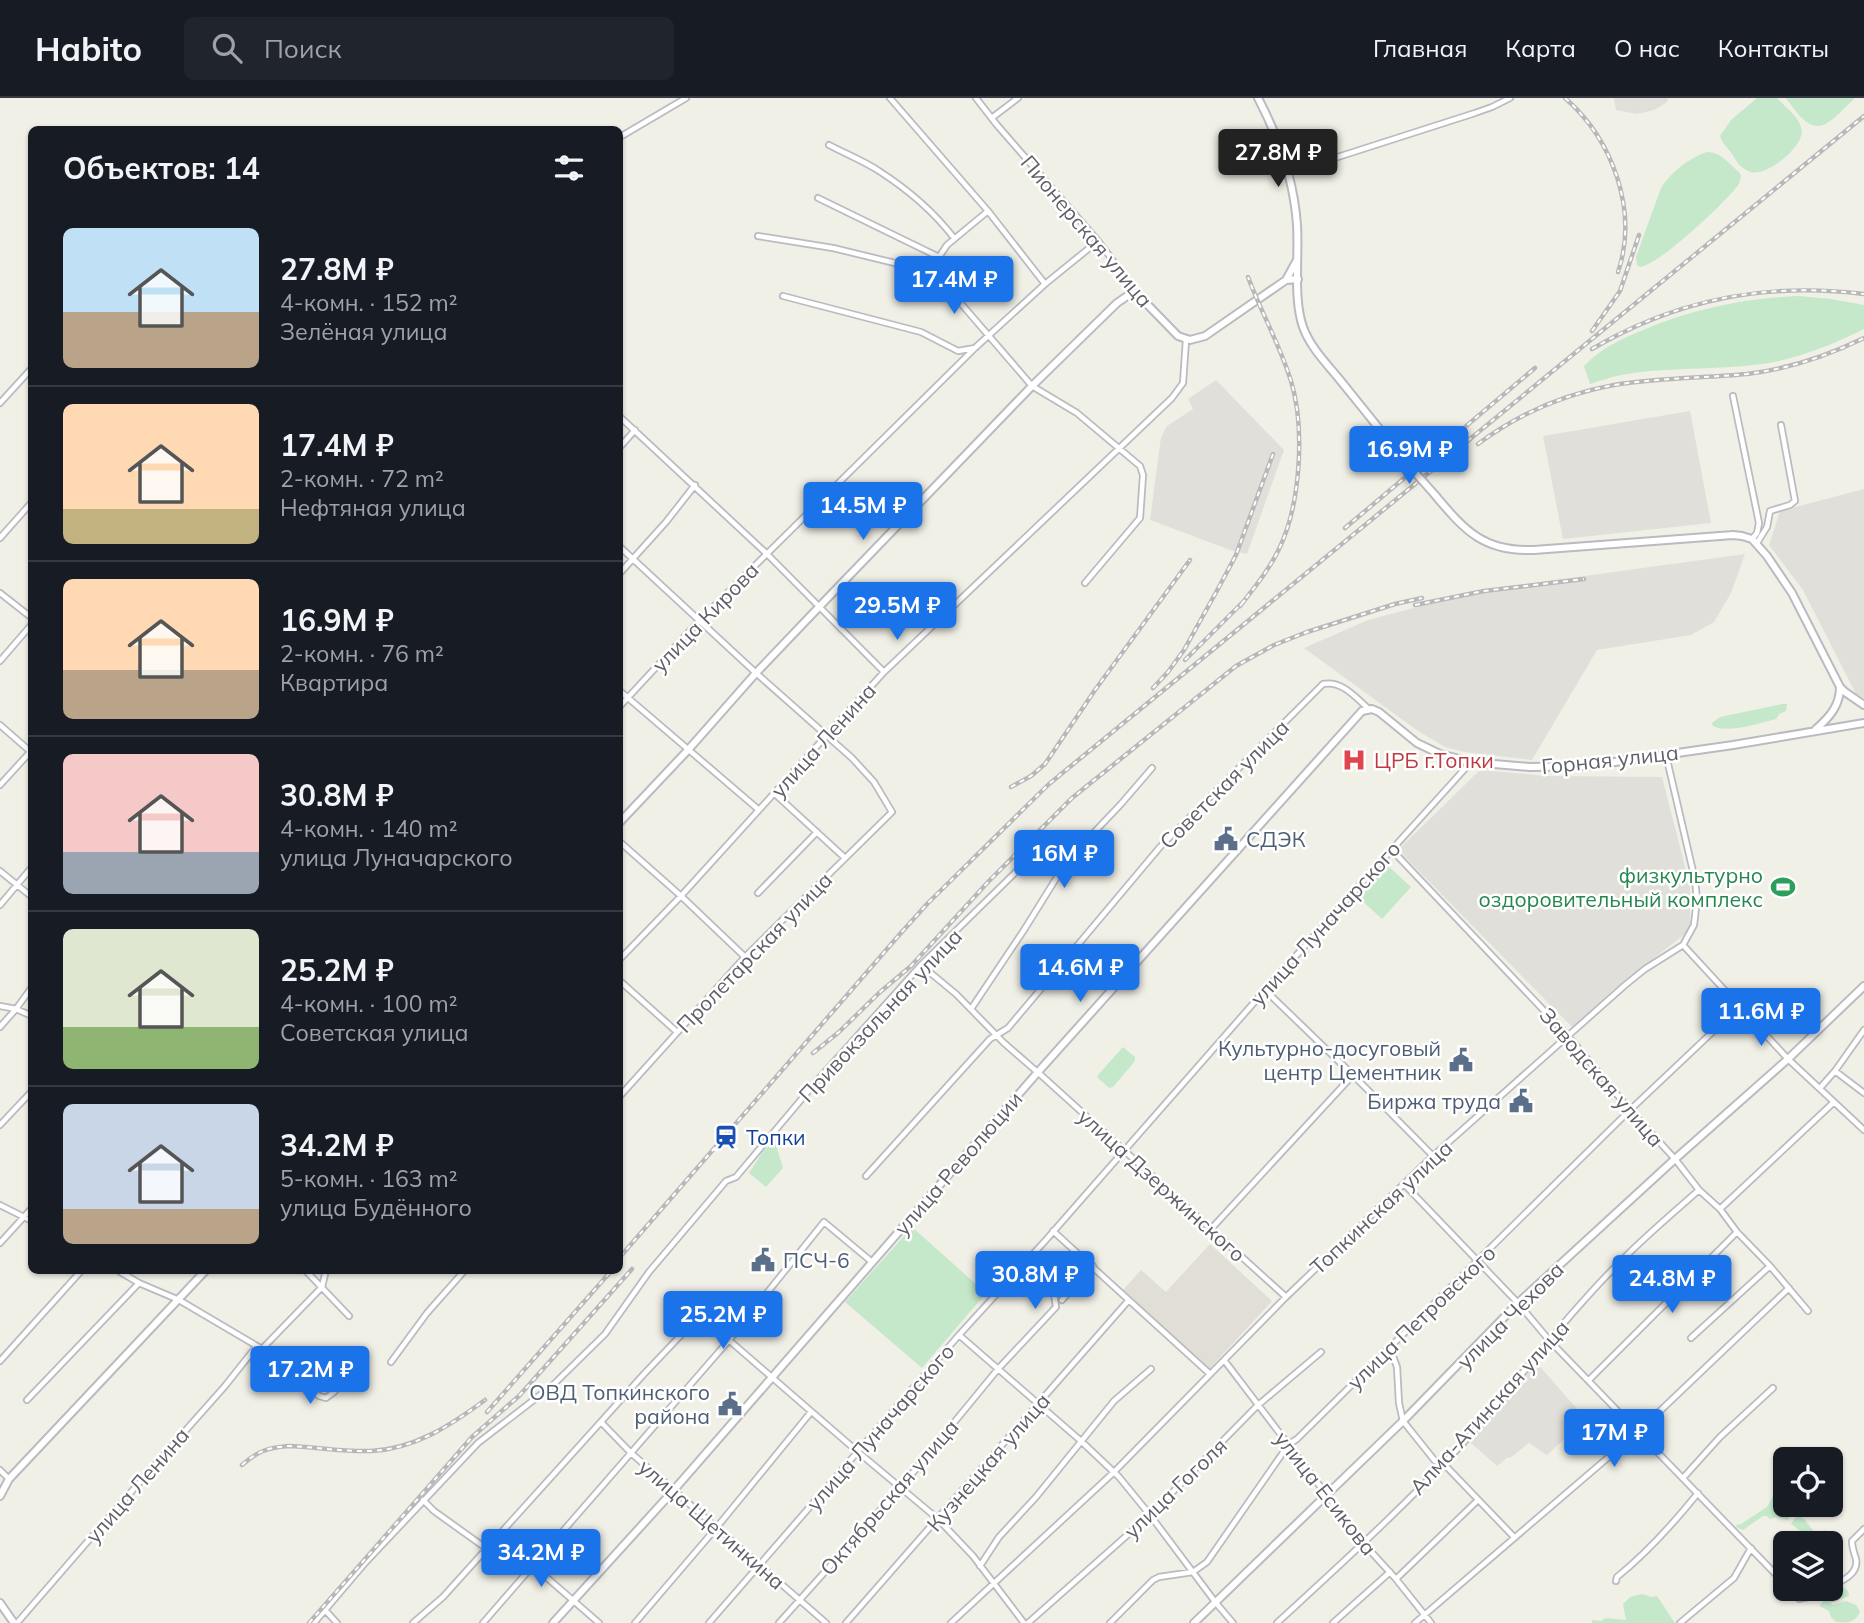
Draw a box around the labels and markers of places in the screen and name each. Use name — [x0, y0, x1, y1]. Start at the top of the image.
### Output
pin: 27.8M ₽ — [1213, 130, 1343, 189]
pin: 17.4M ₽ — [889, 256, 1019, 316]
pin: 16.9M ₽ — [1344, 426, 1474, 486]
pin: 14.5M ₽ — [798, 482, 928, 542]
pin: 29.5M ₽ — [832, 582, 962, 642]
hospital icon: ЦРБ г.Топки — [1340, 746, 1368, 774]
place label: ЦРБ г.Топки — [1374, 747, 1494, 773]
public building icon: СДЭК — [1212, 825, 1240, 853]
place label: СДЭК — [1246, 826, 1306, 852]
pin: 16M ₽ — [1015, 830, 1113, 890]
place label: физкультурно оздоровительный комплекс — [1479, 862, 1763, 912]
sports icon: физкультурно оздоровительный комплекс — [1769, 873, 1797, 901]
pin: 14.6M ₽ — [1015, 944, 1145, 1004]
pin: 11.6M ₽ — [1696, 988, 1826, 1048]
place label: Культурно-досуговый центр Цементник — [1218, 1035, 1442, 1085]
public building icon: Культурно-досуговый центр Цементник — [1447, 1046, 1475, 1074]
public building icon: Биржа труда — [1507, 1087, 1535, 1115]
place label: Биржа труда — [1367, 1088, 1501, 1114]
station icon: Топки — [712, 1123, 740, 1151]
place label: Топки — [746, 1124, 806, 1150]
public building icon: ПСЧ-6 — [749, 1246, 777, 1274]
place label: ПСЧ-6 — [783, 1247, 850, 1273]
pin: 30.8M ₽ — [970, 1252, 1100, 1311]
pin: 24.8M ₽ — [1607, 1256, 1737, 1315]
pin: 25.2M ₽ — [658, 1292, 788, 1351]
pin: 17.2M ₽ — [245, 1346, 375, 1406]
place label: ОВД Топкинского района — [529, 1379, 710, 1429]
public building icon: ОВД Топкинского района — [716, 1390, 744, 1418]
pin: 17M ₽ — [1565, 1410, 1663, 1469]
pin: 34.2M ₽ — [476, 1530, 606, 1589]

